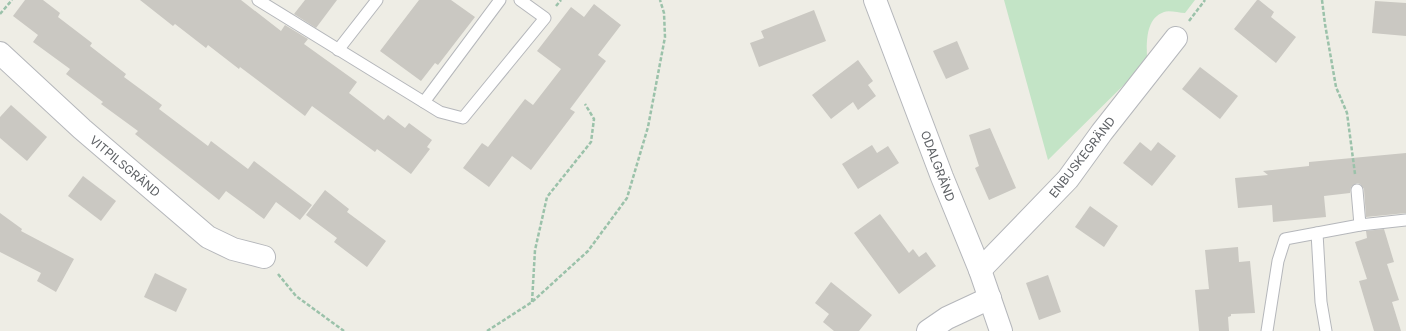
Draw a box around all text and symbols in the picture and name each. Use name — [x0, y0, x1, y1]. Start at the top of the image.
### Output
street label: ENBUSKEGRÄND — [1046, 114, 1118, 200]
street label: ODALGRÄND — [918, 128, 958, 204]
street label: VITPILSGRÄND — [87, 132, 163, 200]

